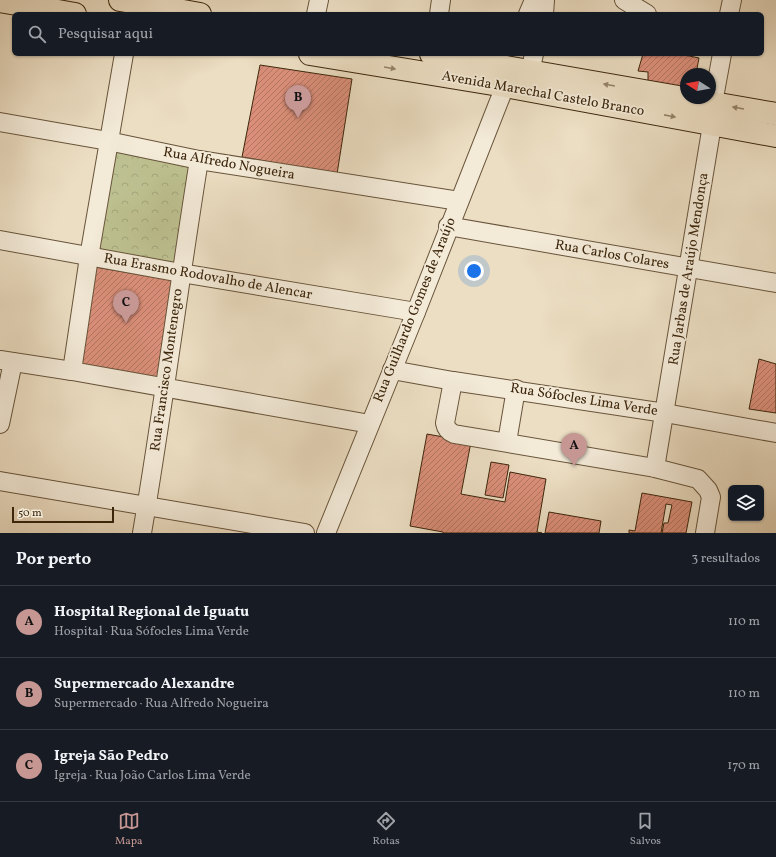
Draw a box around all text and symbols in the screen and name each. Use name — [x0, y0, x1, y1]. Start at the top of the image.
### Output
search box — [12, 12, 764, 56]
icon: search — [26, 23, 48, 45]
text: Pesquisar aqui — [58, 24, 153, 45]
one-way arrow — [384, 65, 396, 71]
street label: Avenida Marechal Castelo Branco — [440, 67, 646, 121]
north arrow — [680, 68, 716, 104]
one-way arrow — [603, 82, 616, 88]
pin: B — [285, 85, 311, 118]
one-way arrow — [731, 105, 744, 111]
one-way arrow — [664, 114, 676, 120]
street label: Rua Alfredo Nogueira — [162, 143, 296, 185]
street label: Rua Jarbas de Araújo Mendonça — [664, 171, 714, 367]
street label: Rua Guilhardo Gomes de Araújo — [369, 215, 461, 405]
street label: Rua Carlos Colares — [553, 236, 671, 274]
street label: Rua Erasmo Rodovalho de Alencar — [102, 249, 314, 305]
your location — [464, 261, 484, 281]
street label: Rua Francisco Montenegro — [146, 287, 188, 453]
pin: C — [113, 290, 139, 323]
street label: Rua Sófocles Lima Verde — [509, 379, 660, 421]
pin: A — [561, 433, 587, 466]
map controls — [728, 485, 764, 521]
button: layers — [728, 485, 764, 521]
scale bar — [12, 505, 114, 524]
text: 50 m — [18, 506, 42, 521]
text: Por perto — [16, 548, 91, 571]
text: 3 resultados — [691, 550, 760, 568]
text: Hospital Regional de Iguatu — [54, 602, 249, 623]
text: A — [24, 613, 34, 631]
text: 110 m — [728, 613, 760, 631]
text: Hospital · Rua Sófocles Lima Verde — [54, 623, 249, 641]
text: Supermercado Alexandre — [54, 674, 234, 695]
text: B — [25, 685, 33, 703]
text: 110 m — [728, 685, 760, 703]
text: Supermercado · Rua Alfredo Nogueira — [54, 695, 269, 713]
text: Igreja São Pedro — [54, 746, 169, 767]
text: C — [25, 757, 33, 775]
text: 170 m — [727, 757, 760, 775]
text: Igreja · Rua João Carlos Lima Verde — [54, 767, 251, 785]
tab: Mapa — [115, 810, 143, 849]
tab: Rotas — [373, 810, 400, 849]
tab: Salvos — [630, 810, 661, 849]

